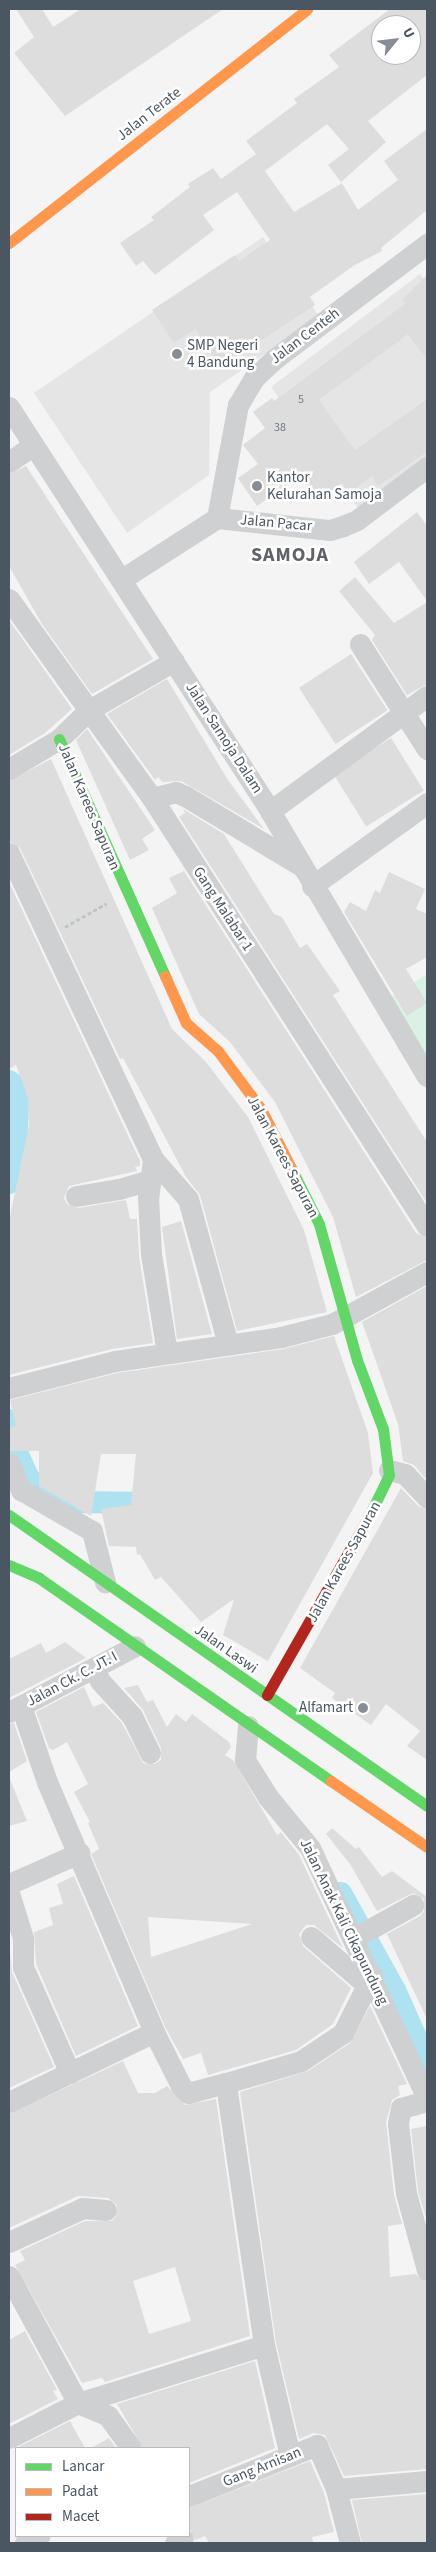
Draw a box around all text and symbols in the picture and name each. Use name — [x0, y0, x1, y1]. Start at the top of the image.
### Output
north arrow — [371, 15, 421, 65]
text: U — [397, 24, 419, 42]
street label: Jalan Terate — [113, 83, 185, 145]
street label: Jalan Centeh — [267, 304, 343, 368]
place label: SMP Negeri 4 Bandung — [187, 336, 258, 371]
marker: SMP Negeri 4 Bandung — [171, 348, 183, 360]
house number: 5 — [298, 393, 304, 407]
house number: 38 — [274, 421, 286, 435]
place label: Kantor Kelurahan Samoja — [267, 468, 382, 503]
marker: Kantor Kelurahan Samoja — [251, 480, 263, 492]
street label: Jalan Pacar — [239, 511, 313, 535]
district label: SAMOJA — [250, 543, 330, 567]
street label: Jalan Samoja Dalam — [182, 679, 266, 797]
street label: Jalan Karees Sapuran — [54, 741, 124, 873]
street label: Gang Malabar 1 — [189, 864, 257, 954]
street label: Jalan Karees Sapuran — [243, 1093, 323, 1221]
street label: Jalan Karees Sapuran — [303, 1498, 385, 1626]
street label: Jalan Laswi — [191, 1621, 261, 1677]
street label: Jalan Ck. C. JT. I — [24, 1648, 120, 1710]
place label: Alfamart — [299, 1699, 353, 1717]
marker: Alfamart — [357, 1702, 369, 1714]
street label: Jalan Anak Kali Cikapundung — [296, 1836, 392, 2008]
street label: Gang Arnisan — [220, 2443, 304, 2491]
legend — [15, 2447, 190, 2537]
text: Lancar — [62, 2456, 105, 2477]
text: Padat — [62, 2481, 98, 2502]
text: Macet — [62, 2506, 99, 2527]

